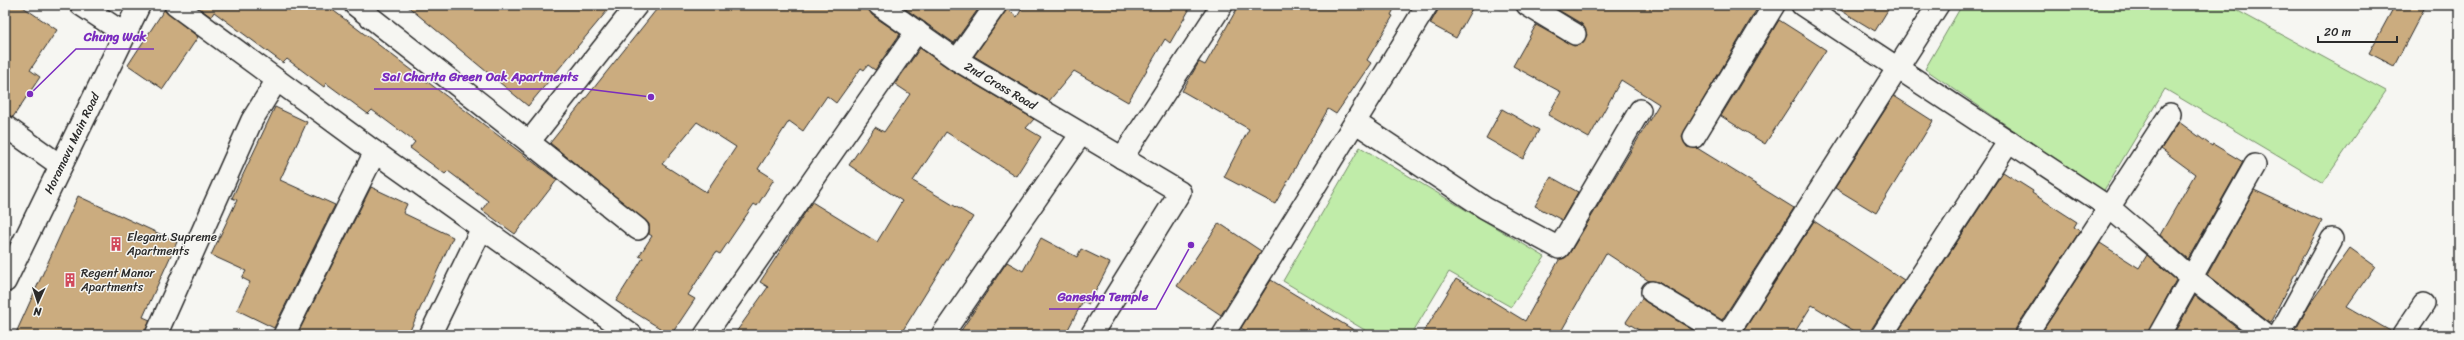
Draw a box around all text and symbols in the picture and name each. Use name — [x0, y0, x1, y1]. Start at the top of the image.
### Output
scale bar — [2318, 18, 2397, 44]
text: 20 m — [2324, 21, 2351, 43]
callout: Chung Wak — [76, 24, 154, 49]
text: Chung Wak — [83, 25, 147, 48]
street label: 2nd Cross Road — [960, 56, 1042, 116]
callout: Sai Charita Green Oak Apartments — [374, 64, 587, 89]
text: Sai Charita Green Oak Apartments — [381, 65, 579, 88]
street label: Horamavu Main Road — [38, 88, 106, 198]
place label: Elegant Supreme Apartments — [126, 226, 217, 262]
building icon: Elegant Supreme Apartments — [108, 236, 124, 252]
place label: Regent Manor Apartments — [80, 262, 155, 298]
building icon: Regent Manor Apartments — [62, 272, 78, 288]
north arrow — [18, 282, 58, 322]
callout: Ganesha Temple — [1049, 284, 1156, 309]
text: Ganesha Temple — [1057, 285, 1149, 308]
text: N — [33, 302, 43, 321]

